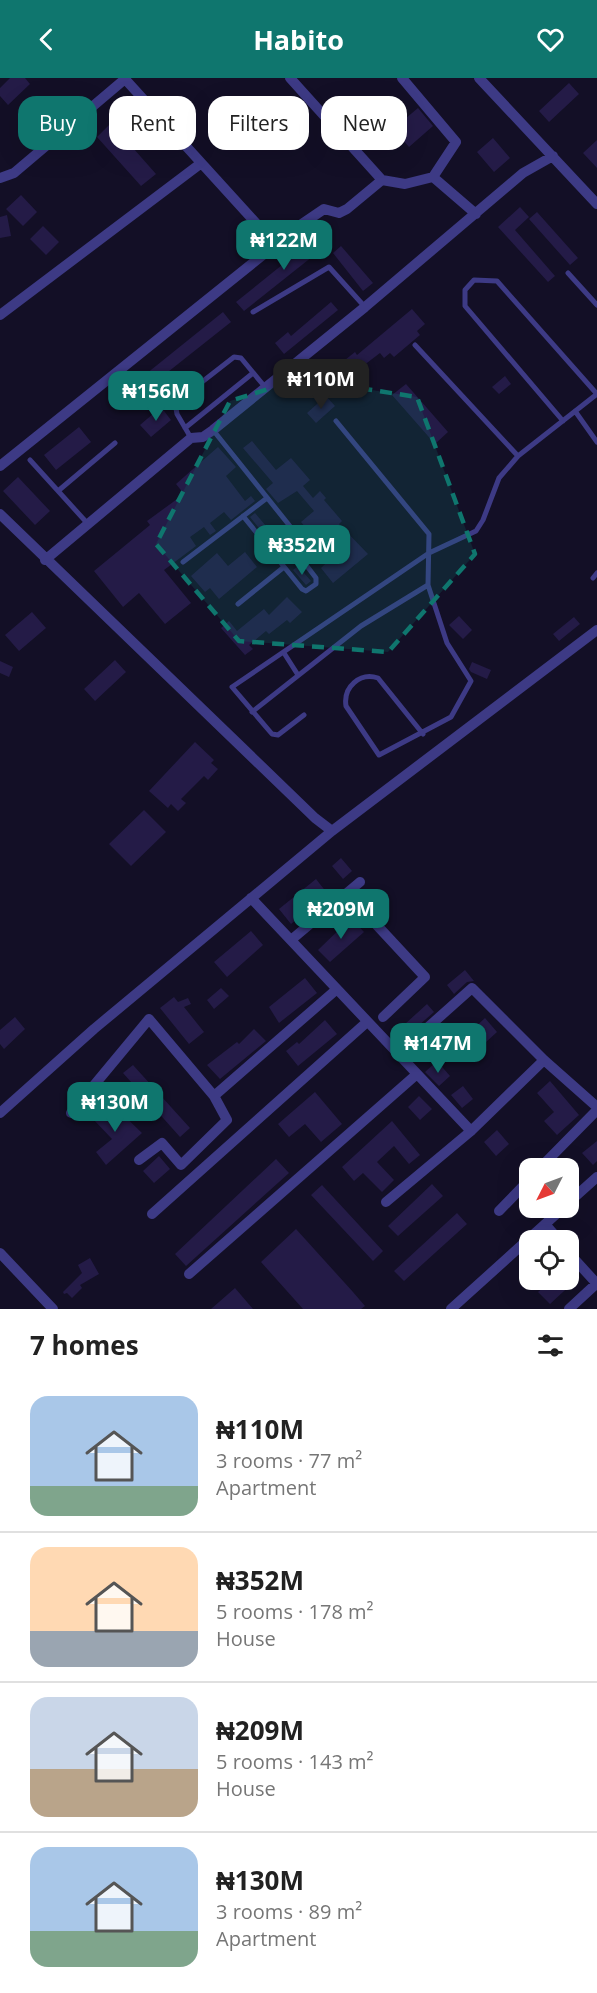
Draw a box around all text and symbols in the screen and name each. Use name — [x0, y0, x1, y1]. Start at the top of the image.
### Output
text: Habito — [253, 21, 344, 58]
icon: back — [30, 23, 63, 56]
icon: heart — [534, 23, 567, 56]
chip: Buy — [18, 96, 97, 150]
chip: Rent — [109, 96, 196, 150]
chip: Filters — [208, 96, 309, 150]
chip: New — [321, 96, 407, 150]
pin: ₦122M — [242, 220, 326, 271]
text: ₦122M — [250, 226, 318, 253]
pin: ₦110M — [279, 359, 363, 410]
text: ₦110M — [287, 365, 355, 392]
pin: ₦156M — [114, 371, 198, 422]
text: ₦156M — [122, 377, 190, 404]
pin: ₦352M — [260, 525, 344, 576]
text: ₦352M — [268, 531, 336, 558]
pin: ₦209M — [299, 889, 383, 940]
text: ₦209M — [307, 895, 375, 922]
pin: ₦147M — [396, 1023, 480, 1074]
text: ₦147M — [404, 1029, 472, 1056]
pin: ₦130M — [73, 1082, 157, 1133]
text: ₦130M — [81, 1088, 149, 1115]
north arrow — [519, 1158, 579, 1218]
map controls — [519, 1158, 579, 1290]
button: locate — [519, 1230, 579, 1290]
text: 7 homes — [30, 1327, 139, 1363]
icon: filters — [534, 1329, 567, 1362]
text: ₦110M — [216, 1411, 304, 1447]
icon: home — [78, 1420, 150, 1492]
text: 3 rooms · 77 m² — [216, 1447, 362, 1474]
text: Apartment — [216, 1474, 316, 1501]
text: ₦352M — [216, 1562, 304, 1598]
icon: home — [78, 1571, 150, 1643]
text: 5 rooms · 178 m² — [216, 1598, 374, 1625]
text: House — [216, 1625, 276, 1652]
text: ₦209M — [216, 1712, 304, 1748]
icon: home — [78, 1721, 150, 1793]
text: 5 rooms · 143 m² — [216, 1748, 374, 1775]
text: House — [216, 1775, 276, 1802]
text: ₦130M — [216, 1862, 304, 1898]
icon: home — [78, 1871, 150, 1943]
text: 3 rooms · 89 m² — [216, 1898, 362, 1925]
text: Apartment — [216, 1925, 316, 1952]

